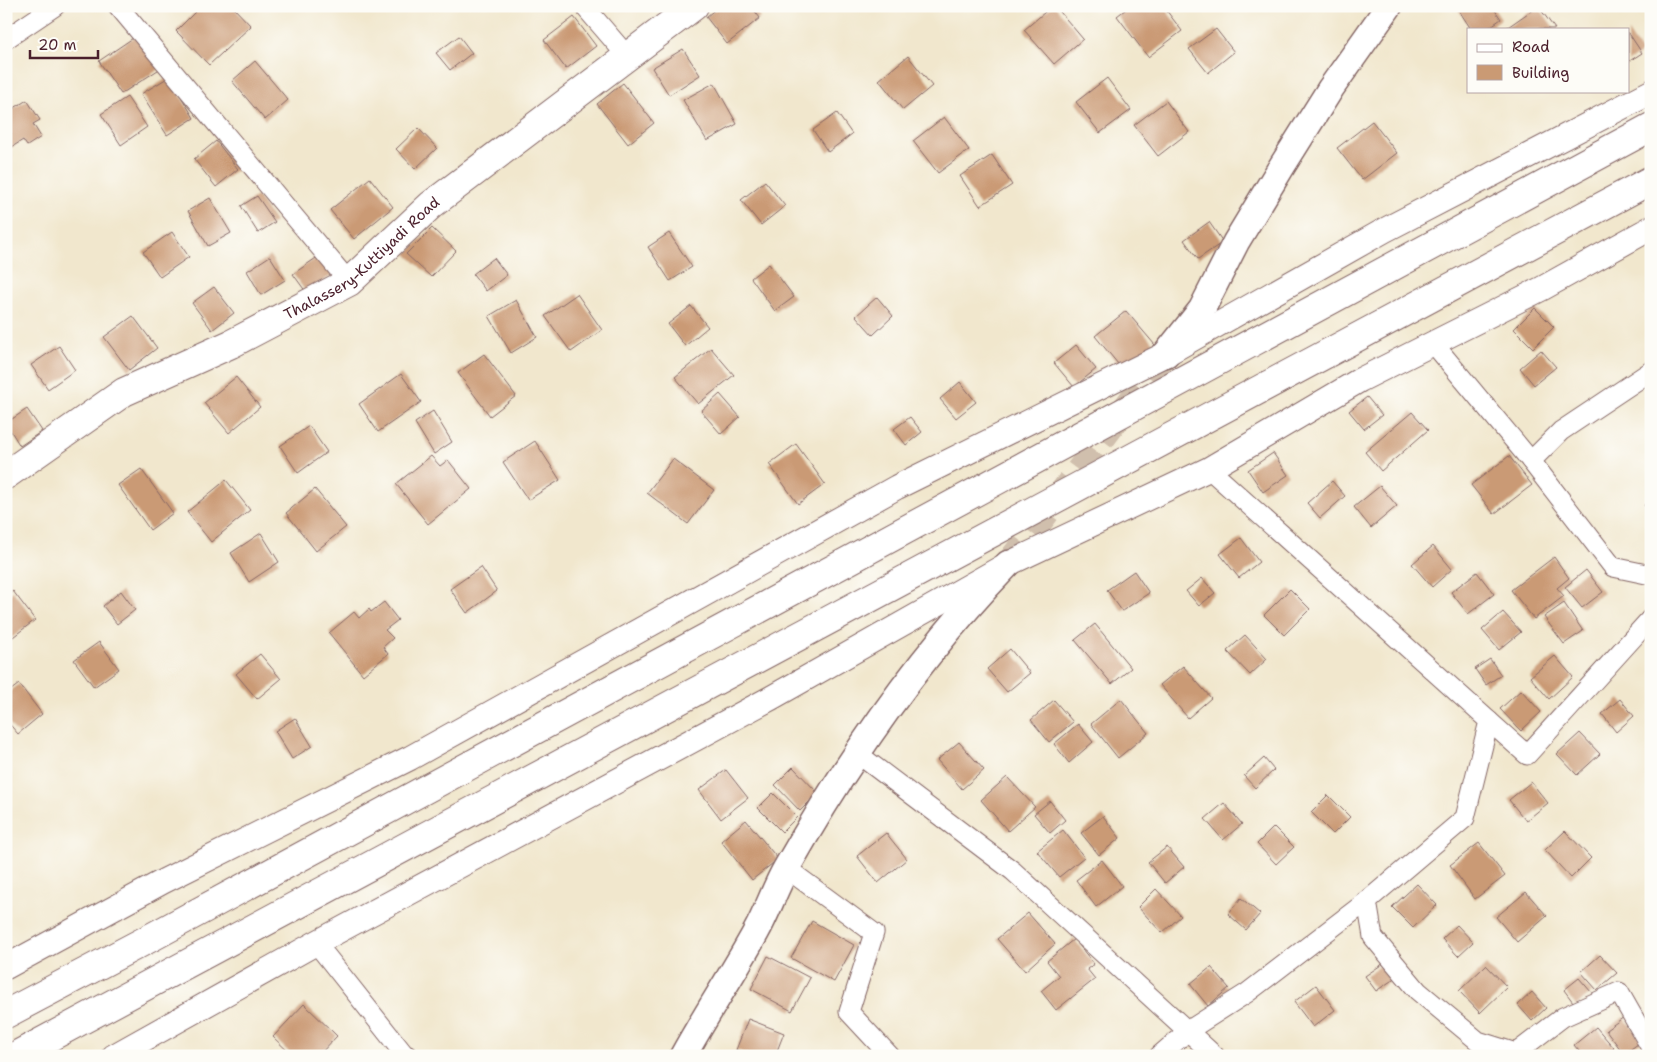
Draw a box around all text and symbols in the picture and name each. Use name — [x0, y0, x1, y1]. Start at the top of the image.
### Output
scale bar — [30, 28, 98, 60]
legend — [1467, 28, 1630, 92]
text: 20 m — [38, 35, 77, 55]
text: Road — [1512, 37, 1550, 57]
text: Building — [1512, 63, 1569, 83]
street label: Thalassery-Kuttiyadi Road — [280, 192, 444, 324]

